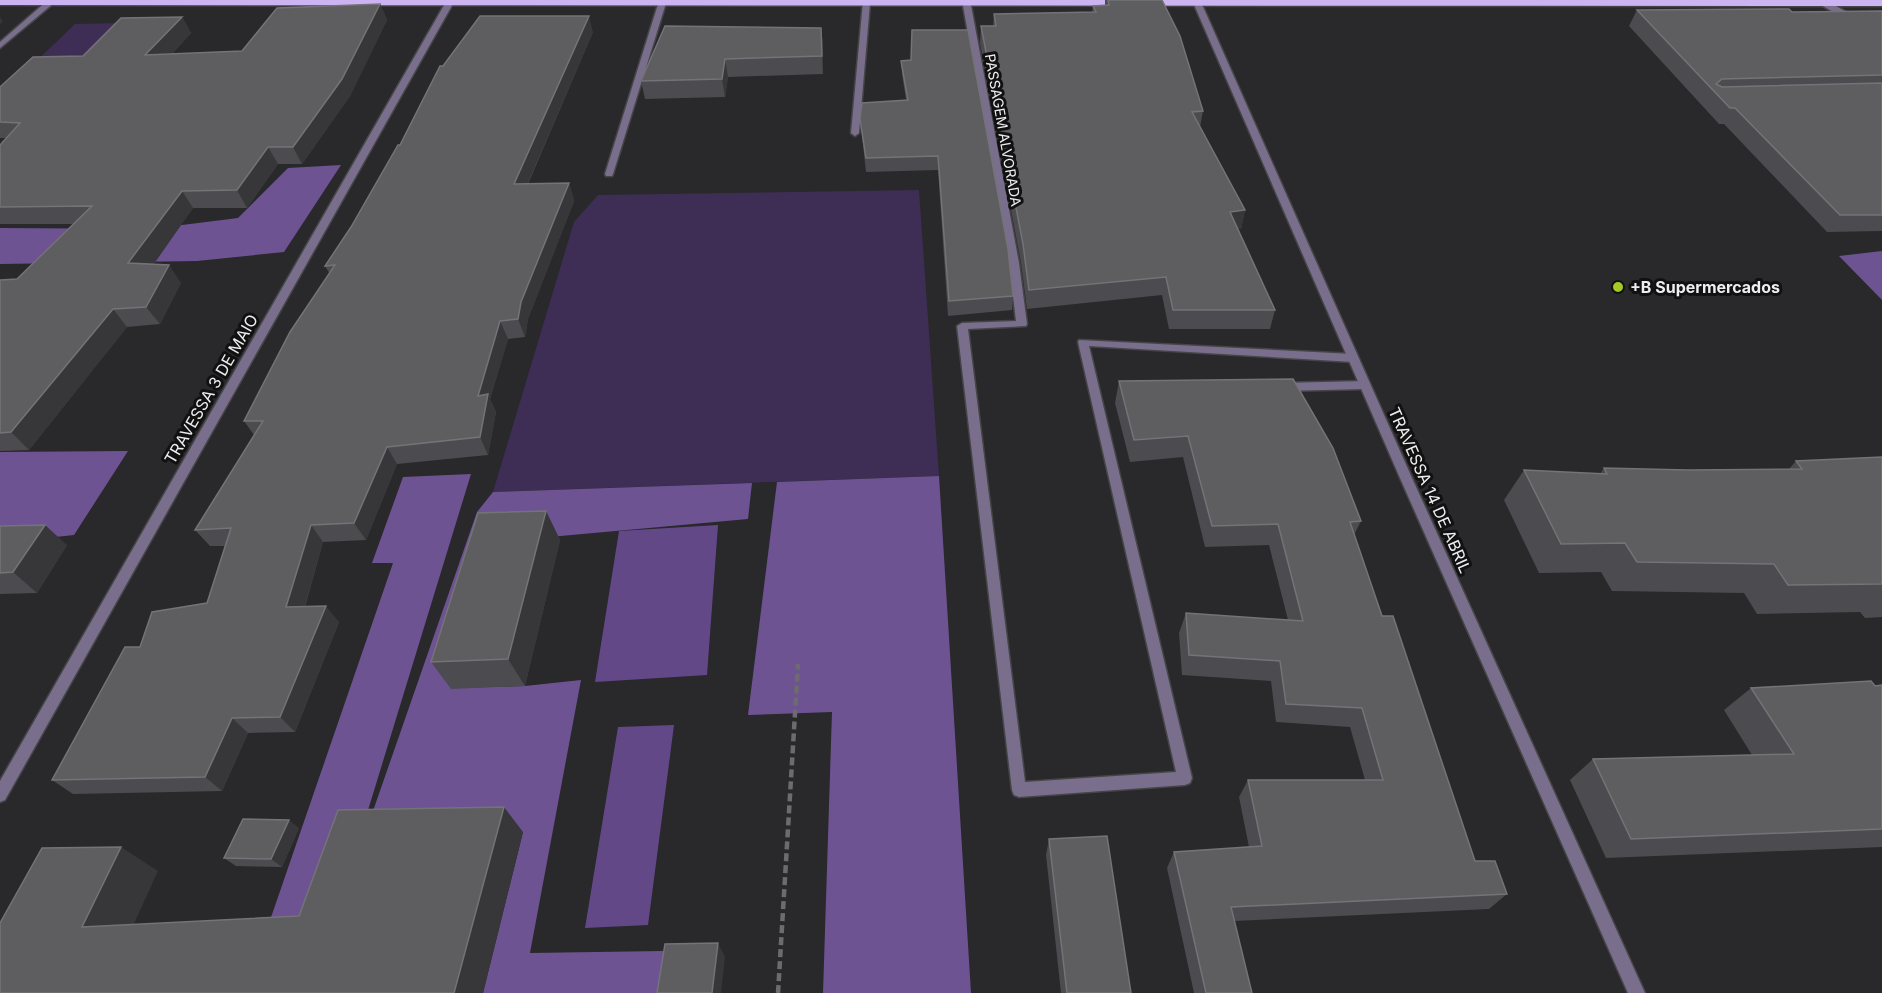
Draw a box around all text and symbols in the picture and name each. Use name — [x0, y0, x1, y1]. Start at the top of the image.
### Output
street label: PASSAGEM ALVORADA — [982, 52, 1025, 208]
place label: +B Supermercados — [1630, 277, 1780, 297]
marker: +B Supermercados — [1611, 280, 1625, 294]
street label: TRAVESSA 3 DE MAIO — [160, 311, 262, 467]
street label: TRAVESSA 14 DE ABRIL — [1384, 404, 1476, 576]

